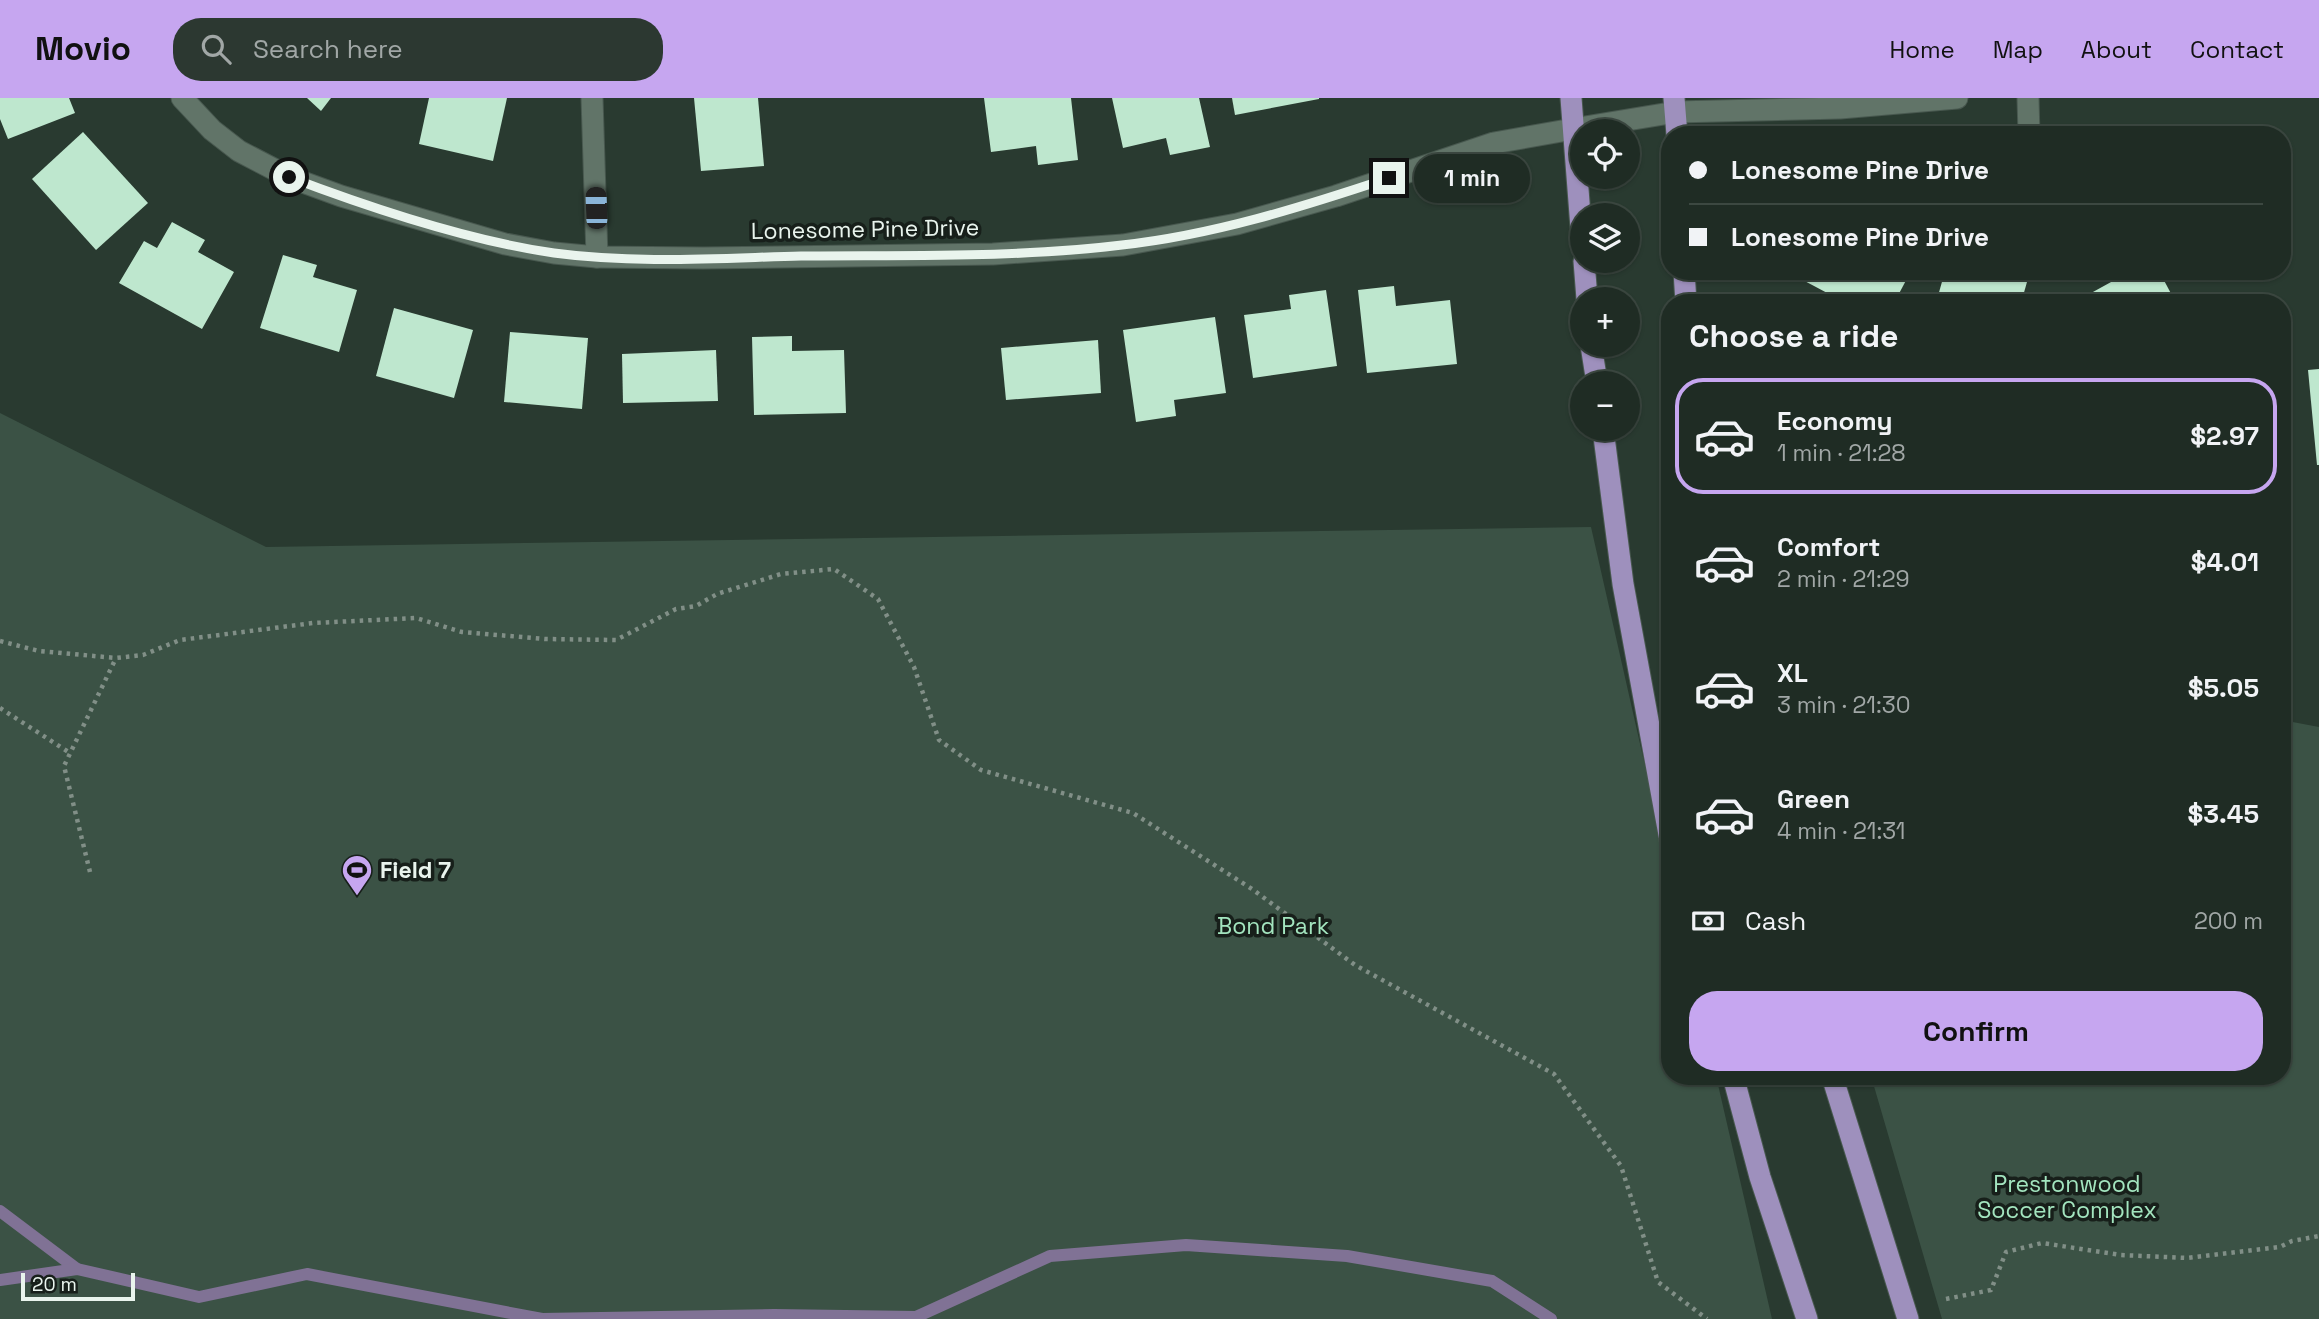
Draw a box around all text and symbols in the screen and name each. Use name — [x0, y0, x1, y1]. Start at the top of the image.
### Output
search box — [173, 18, 663, 81]
text: Movio — [35, 28, 131, 70]
icon: search — [197, 30, 235, 68]
text: Search here — [253, 32, 403, 66]
text: Home — [1889, 34, 1955, 65]
text: Map — [1993, 34, 2043, 65]
text: About — [2081, 34, 2152, 65]
text: Contact — [2190, 34, 2284, 65]
map controls — [1570, 119, 1640, 441]
button: locate — [1570, 119, 1640, 189]
text: Lonesome Pine Drive — [1731, 153, 1989, 187]
callout: 1 min — [1414, 154, 1529, 202]
route start — [273, 161, 305, 193]
route end — [1373, 162, 1405, 194]
text: 1 min — [1444, 163, 1500, 193]
car — [585, 187, 608, 229]
button: layers — [1570, 203, 1640, 273]
street label: Lonesome Pine Drive — [751, 212, 979, 246]
text: Lonesome Pine Drive — [1731, 220, 1989, 254]
button: + — [1570, 287, 1640, 357]
text: Choose a ride — [1689, 316, 1899, 356]
button: − — [1570, 371, 1640, 441]
text: Economy — [1777, 404, 1893, 438]
icon: car — [1693, 405, 1756, 468]
text: $2.97 — [2190, 419, 2259, 453]
text: 1 min · 21:28 — [1777, 438, 1906, 468]
text: Comfort — [1777, 530, 1880, 564]
icon: car — [1693, 531, 1756, 594]
text: $4.01 — [2191, 545, 2259, 579]
text: 2 min · 21:29 — [1777, 564, 1910, 594]
text: XL — [1777, 656, 1808, 690]
icon: car — [1693, 657, 1756, 720]
text: $5.05 — [2188, 671, 2259, 705]
text: 3 min · 21:30 — [1777, 690, 1910, 720]
text: Green — [1777, 782, 1850, 816]
icon: car — [1693, 783, 1756, 846]
text: $3.45 — [2188, 797, 2259, 831]
text: 4 min · 21:31 — [1777, 816, 1905, 846]
sports icon: Field 7 — [340, 853, 374, 897]
place label: Field 7 — [380, 855, 451, 885]
icon: cash — [1689, 902, 1727, 940]
text: Cash — [1745, 904, 1806, 938]
text: 200 m — [2194, 906, 2263, 936]
park label: Bond Park — [1217, 911, 1329, 941]
button: Confirm — [1689, 991, 2263, 1071]
park label: Prestonwood Soccer Complex — [1977, 1169, 2157, 1225]
scale bar — [21, 1270, 135, 1302]
text: 20 m — [32, 1272, 77, 1297]

